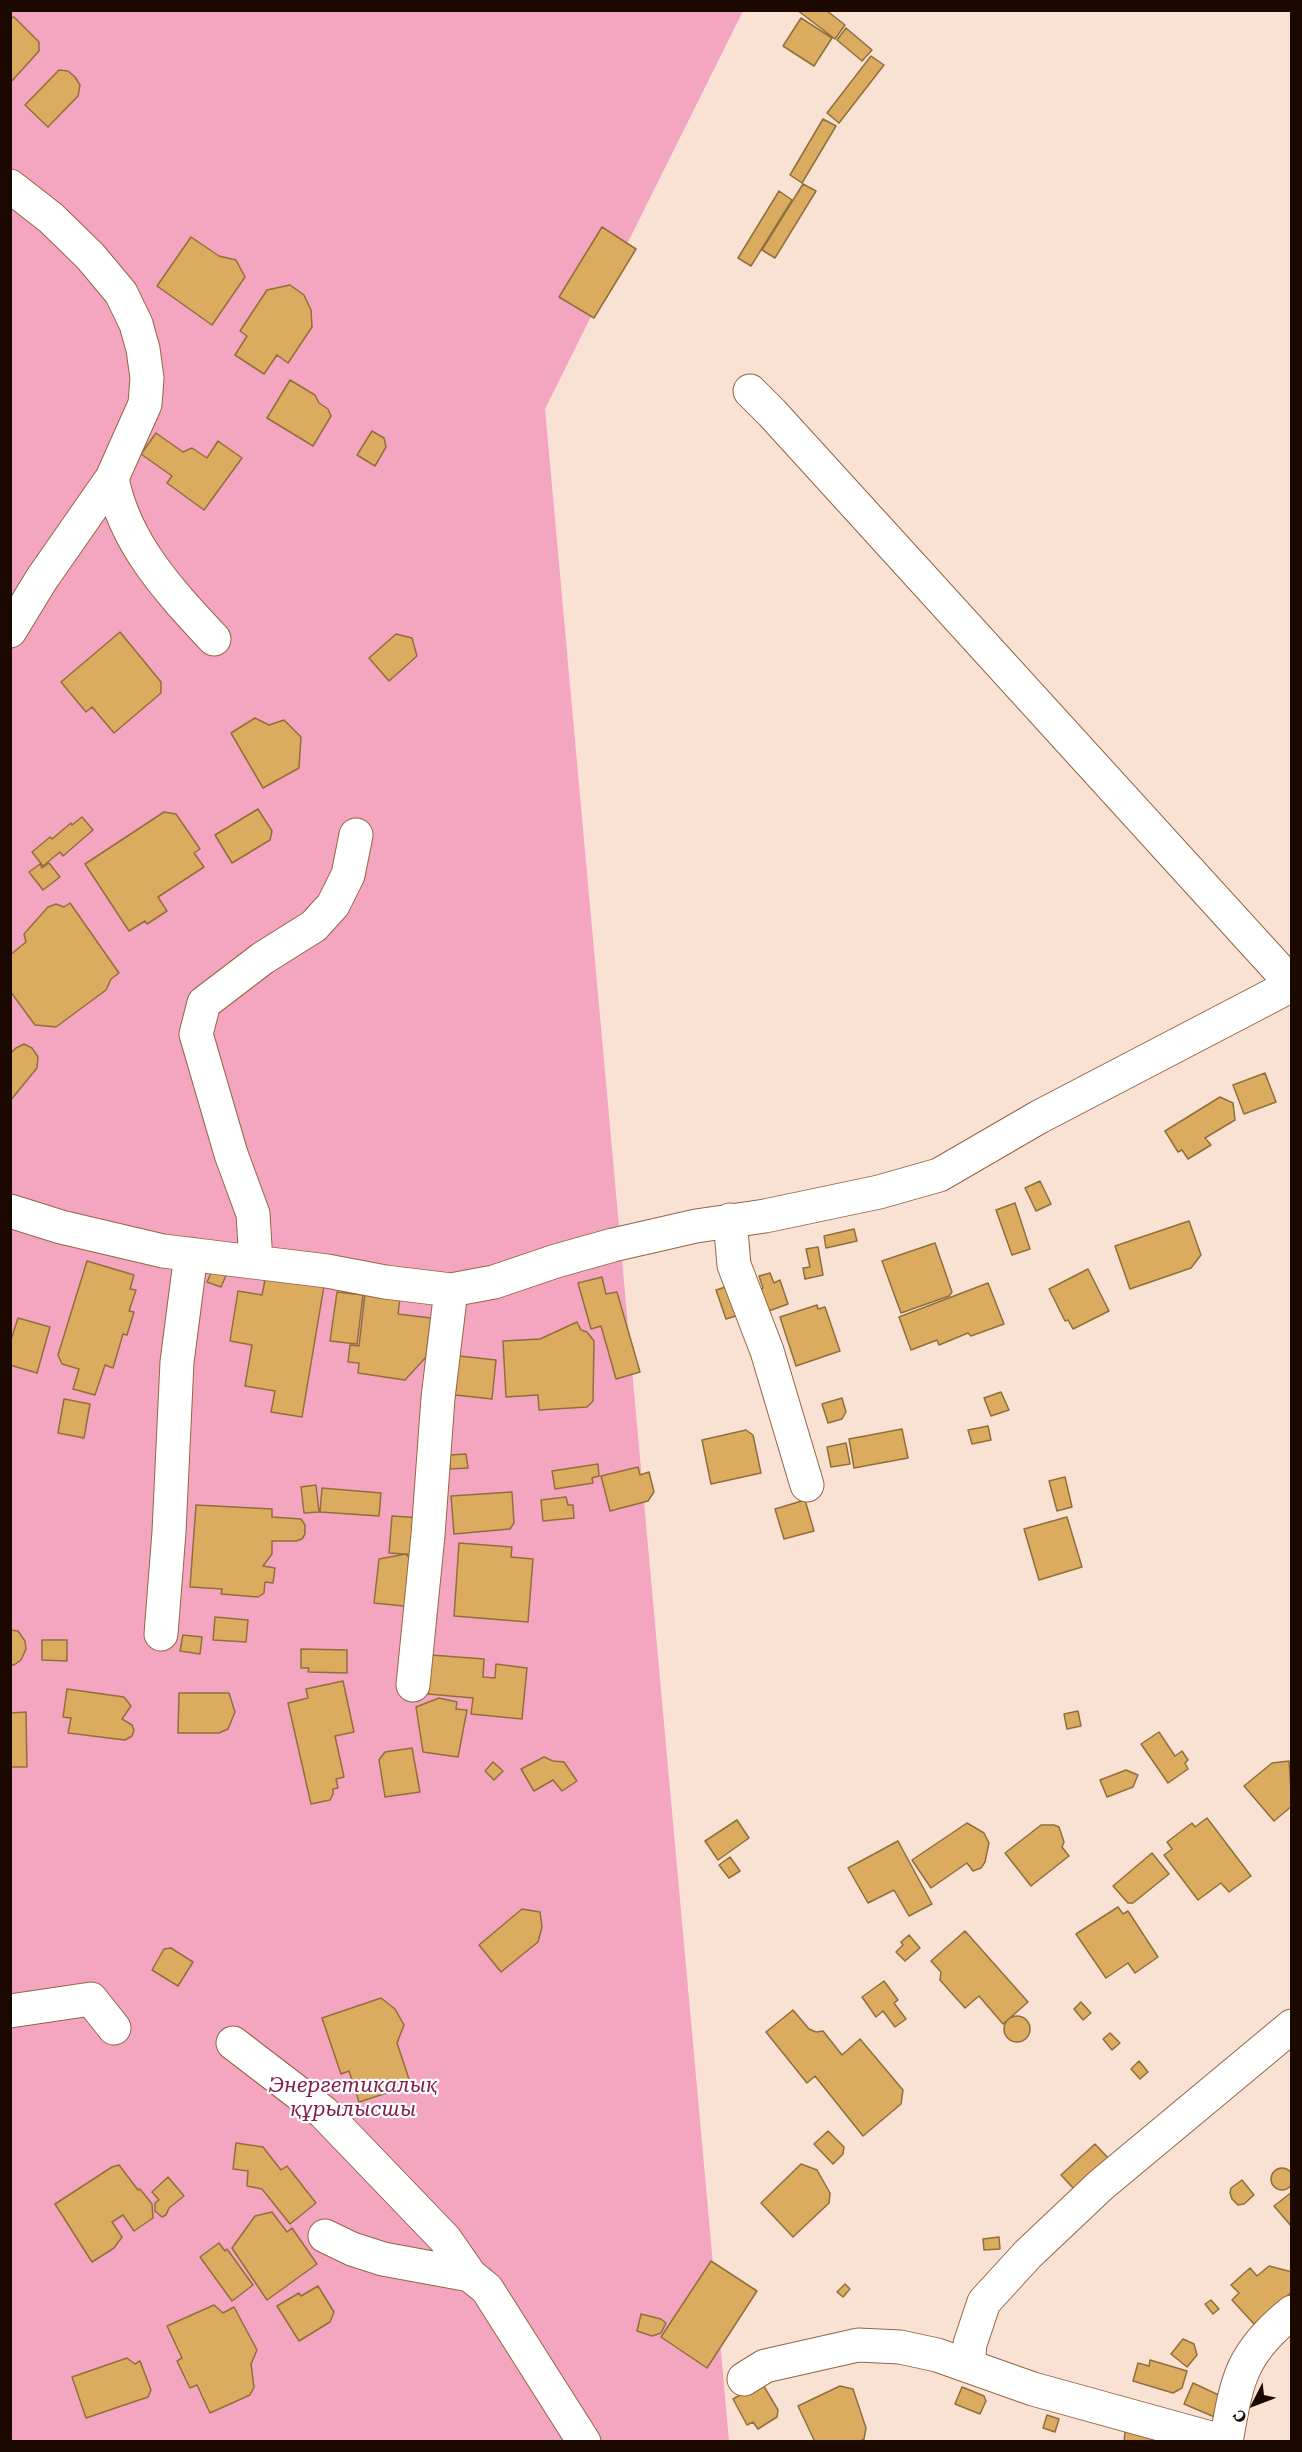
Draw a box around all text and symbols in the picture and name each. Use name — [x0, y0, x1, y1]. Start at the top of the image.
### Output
park label: Энергетикалық құрылысшы — [269, 2073, 437, 2123]
north arrow — [1224, 2374, 1284, 2434]
text: С — [1229, 2406, 1251, 2427]

